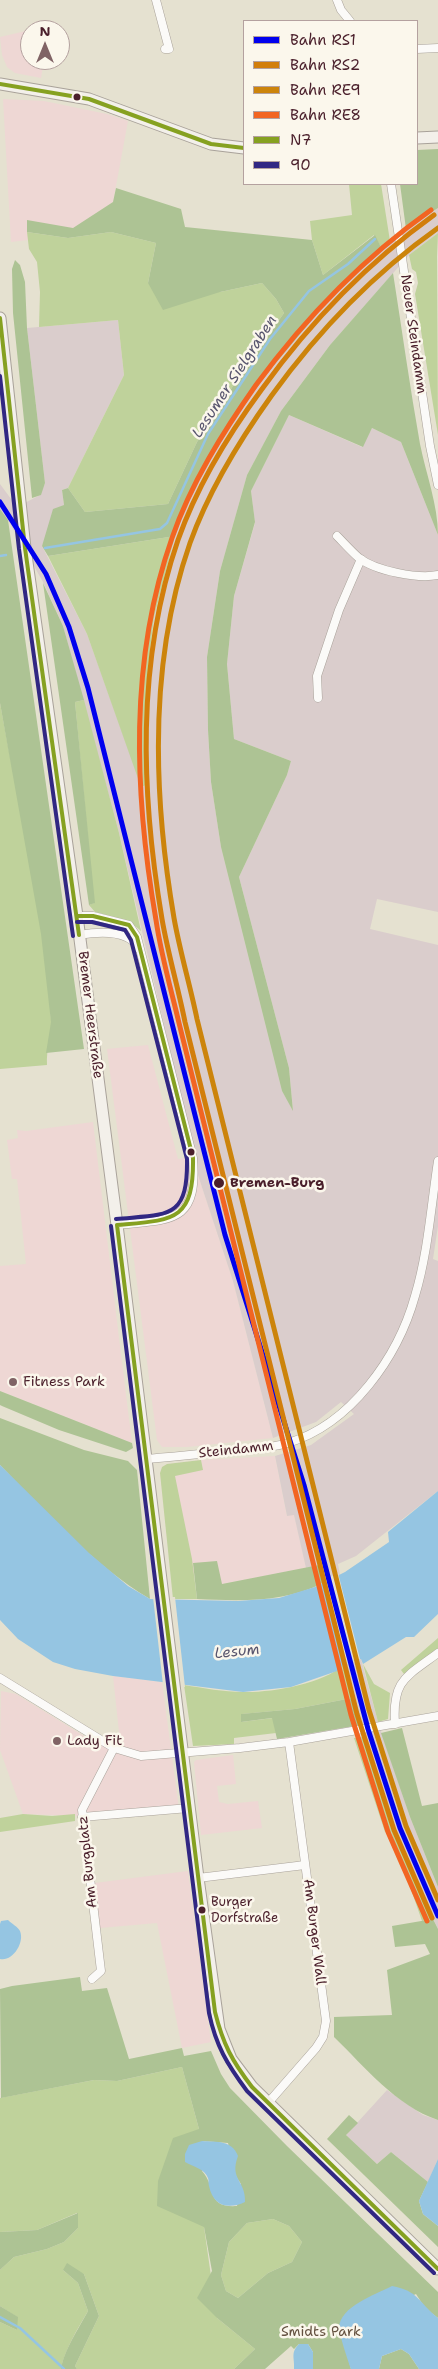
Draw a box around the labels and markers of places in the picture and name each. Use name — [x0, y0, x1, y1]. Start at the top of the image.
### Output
unlabelled marker — [72, 92, 82, 102]
unlabelled marker — [186, 1147, 196, 1157]
place label: Bremen-Burg — [230, 1175, 324, 1191]
marker: Bremen-Burg — [212, 1176, 226, 1190]
place label: Fitness Park — [23, 1374, 105, 1390]
marker: Fitness Park — [7, 1376, 19, 1388]
place label: Lady Fit — [67, 1733, 122, 1749]
marker: Lady Fit — [51, 1735, 63, 1747]
place label: Burger Dorfstraße — [211, 1895, 278, 1926]
marker: Burger Dorfstraße — [197, 1905, 207, 1915]

